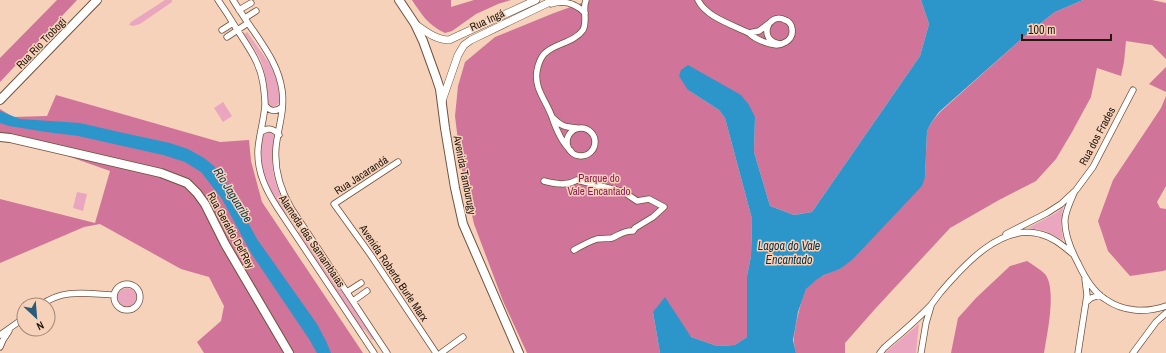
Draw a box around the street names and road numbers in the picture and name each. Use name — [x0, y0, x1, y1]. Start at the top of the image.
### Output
street label: Rua Ingá — [467, 6, 507, 34]
street label: Rua Rio Trobogi — [13, 14, 69, 72]
street label: Rua dos Frades — [1076, 104, 1118, 168]
street label: Avenida Tamburugy — [450, 133, 480, 216]
street label: Rua Jacarandá — [332, 152, 390, 198]
street label: Rua Geraldo Del'Rey — [204, 189, 258, 271]
street label: Alameda das Samambaias — [275, 191, 348, 290]
street label: Avenida Roberto Burle Marx — [356, 221, 432, 324]

